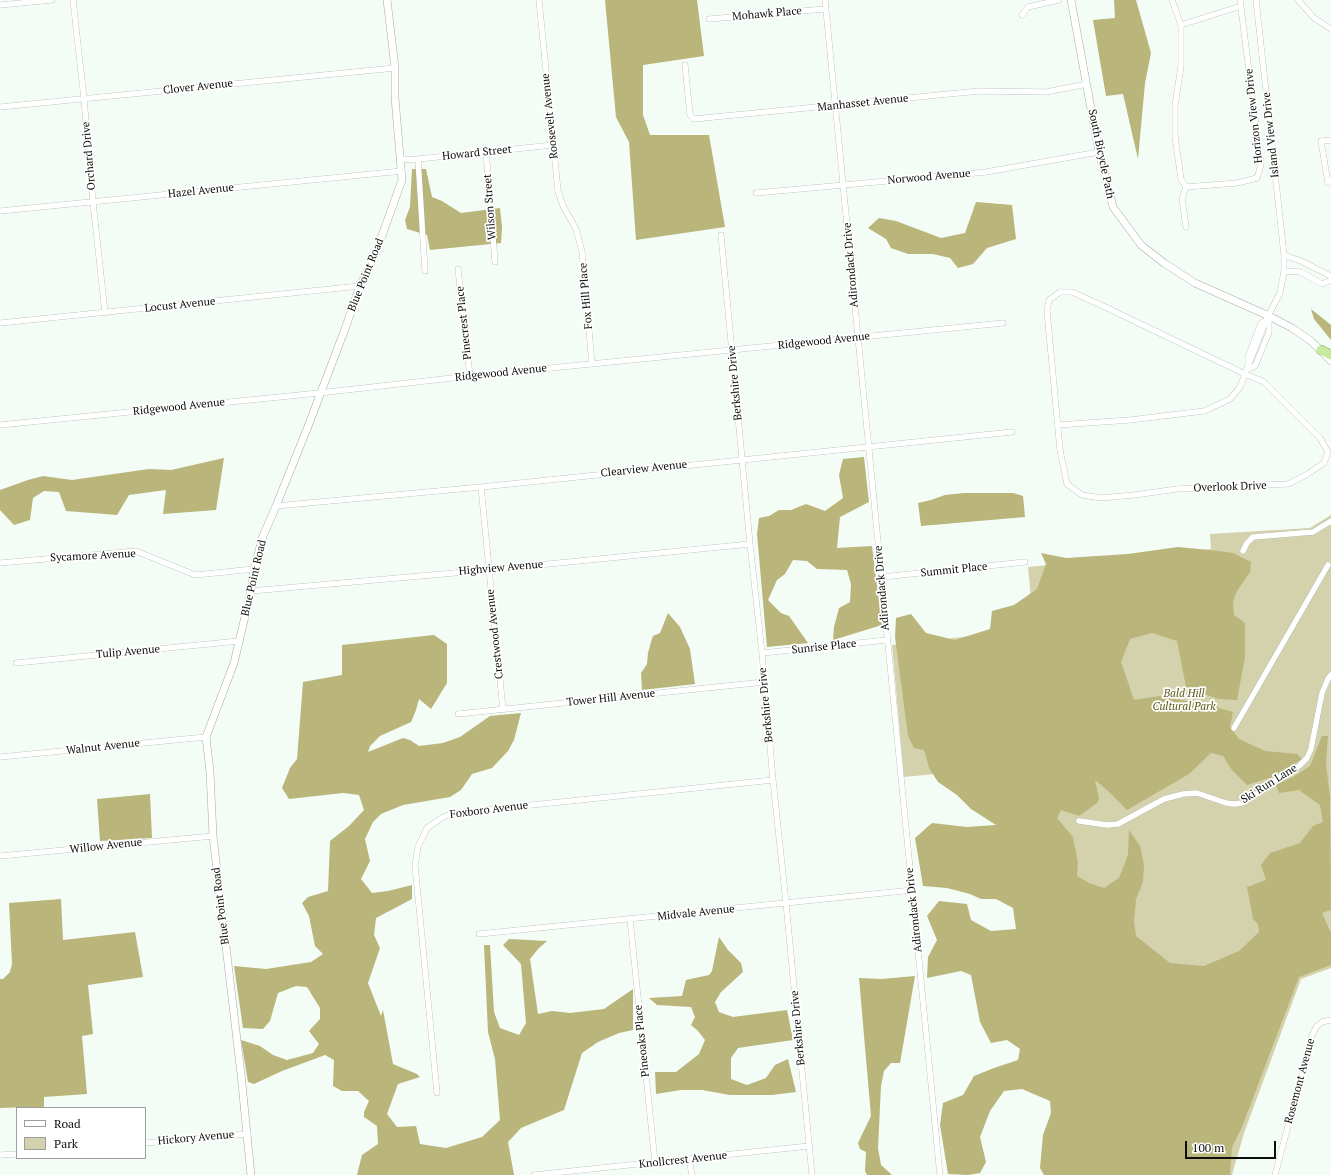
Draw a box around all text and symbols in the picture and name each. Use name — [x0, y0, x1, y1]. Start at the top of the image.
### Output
street label: Mohawk Place — [732, 4, 802, 24]
street label: Horizon View Drive — [1242, 68, 1266, 164]
street label: Roosevelt Avenue — [539, 73, 561, 159]
street label: Clover Avenue — [162, 77, 234, 97]
street label: Manhasset Avenue — [817, 92, 909, 114]
street label: Island View Drive — [1260, 92, 1282, 178]
street label: South Bicycle Path — [1085, 108, 1117, 200]
street label: Orchard Drive — [79, 121, 99, 191]
street label: Howard Street — [442, 143, 512, 163]
street label: Norwood Avenue — [887, 167, 971, 187]
street label: Wilson Street — [481, 173, 499, 241]
street label: Hazel Avenue — [167, 181, 235, 201]
street label: Adirondack Drive — [841, 222, 861, 308]
street label: Blue Point Road — [345, 236, 387, 314]
street label: Fox Hill Place — [577, 262, 595, 330]
street label: Pinecrest Place — [454, 285, 474, 361]
street label: Locust Avenue — [144, 295, 216, 315]
street label: Ridgewood Avenue — [777, 330, 871, 352]
street label: Berkshire Drive — [725, 345, 745, 421]
street label: Ridgewood Avenue — [454, 362, 548, 384]
street label: Ridgewood Avenue — [132, 396, 226, 418]
street label: Clearview Avenue — [600, 458, 688, 480]
street label: Overlook Drive — [1193, 479, 1267, 495]
street label: Blue Point Road — [239, 538, 269, 618]
street label: Adirondack Drive — [872, 545, 892, 631]
street label: Sycamore Avenue — [50, 547, 136, 565]
street label: Highview Avenue — [458, 558, 544, 578]
street label: Summit Place — [920, 560, 988, 580]
street label: Crestwood Avenue — [484, 588, 506, 680]
street label: Sunrise Place — [791, 637, 857, 657]
street label: Tulip Avenue — [95, 643, 161, 661]
street label: Berkshire Drive — [756, 667, 776, 743]
street label: Tower Hill Avenue — [566, 687, 656, 709]
park label: Bald Hill Cultural Park — [1152, 687, 1216, 713]
street label: Walnut Avenue — [65, 737, 141, 757]
street label: Ski Run Lane — [1238, 762, 1300, 806]
street label: Foxboro Avenue — [449, 799, 529, 821]
street label: Willow Avenue — [69, 836, 143, 856]
street label: Blue Point Road — [210, 866, 232, 946]
street label: Adirondack Drive — [903, 867, 925, 953]
street label: Midvale Avenue — [657, 902, 735, 924]
street label: Berkshire Drive — [788, 990, 808, 1066]
street label: Pineoaks Place — [632, 1004, 652, 1078]
street label: Rosemont Avenue — [1282, 1037, 1318, 1125]
legend — [16, 1107, 146, 1159]
text: Road — [54, 1116, 81, 1131]
street label: Hickory Avenue — [157, 1128, 235, 1148]
scale bar — [1187, 1133, 1278, 1159]
text: Park — [54, 1136, 78, 1151]
text: 100 m — [1192, 1140, 1224, 1155]
street label: Knollcrest Avenue — [638, 1149, 728, 1171]

